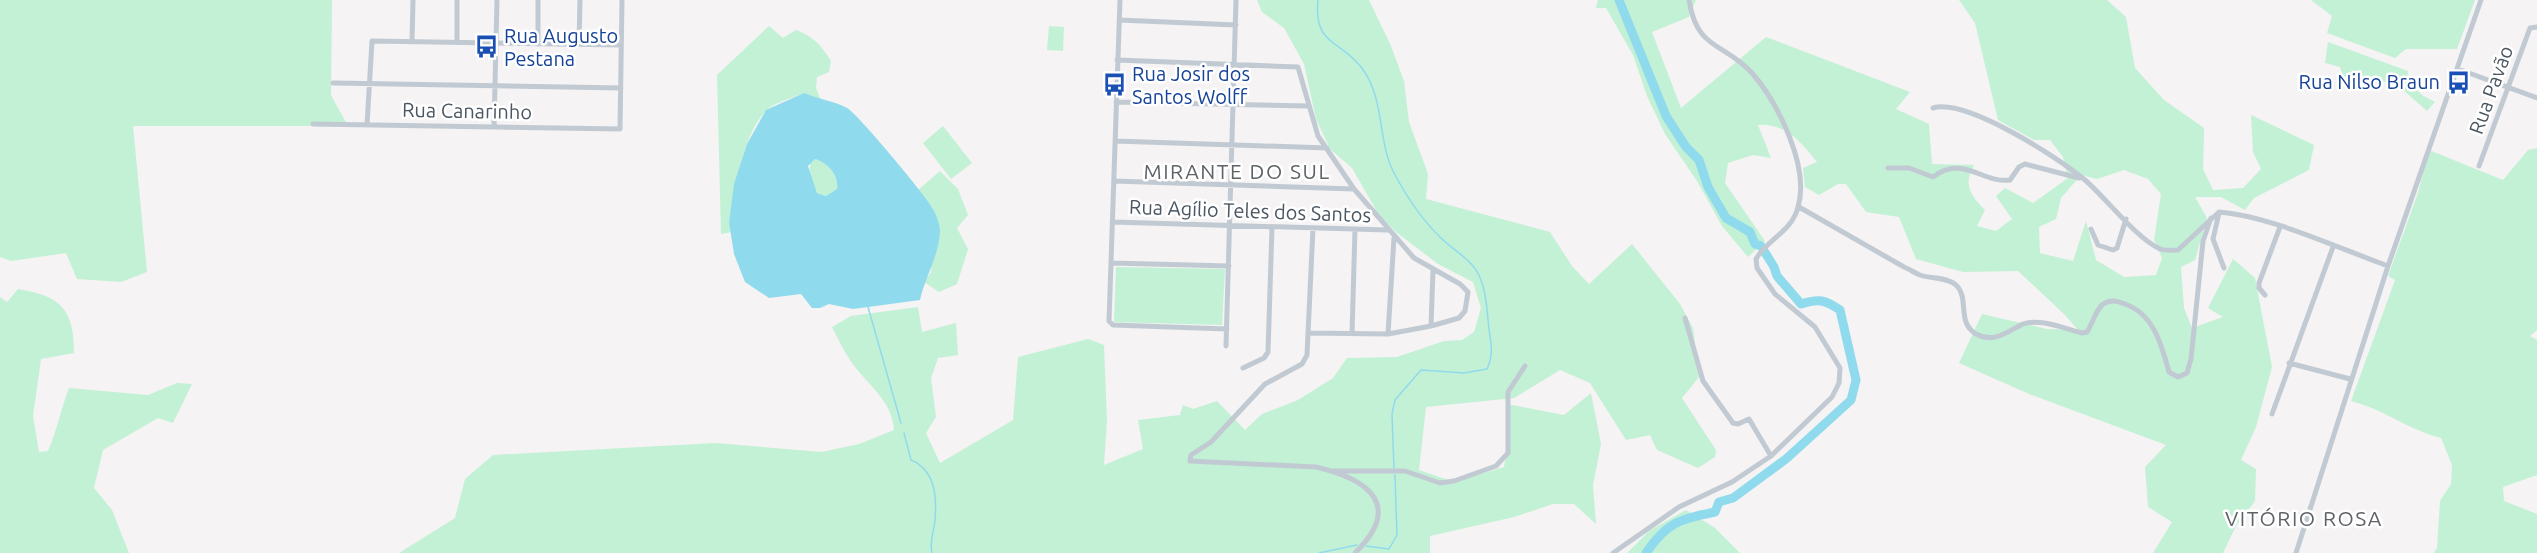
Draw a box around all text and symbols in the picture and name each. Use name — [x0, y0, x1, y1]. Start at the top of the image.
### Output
place label: Rua Augusto Pestana — [504, 24, 618, 70]
bus stop icon: Rua Augusto Pestana — [473, 34, 499, 60]
street label: Rua Pavão — [2464, 42, 2517, 137]
place label: Rua Josir dos Santos Wolff — [1132, 62, 1250, 108]
bus stop icon: Rua Nilso Braun — [2445, 69, 2471, 95]
place label: Rua Nilso Braun — [2299, 70, 2440, 93]
bus stop icon: Rua Josir dos Santos Wolff — [1101, 72, 1127, 98]
street label: Rua Canarinho — [402, 98, 532, 123]
district label: MIRANTE DO SUL — [1143, 159, 1331, 183]
street label: Rua Agílio Teles dos Santos — [1129, 195, 1371, 226]
district label: VITÓRIO ROSA — [2225, 506, 2383, 530]

